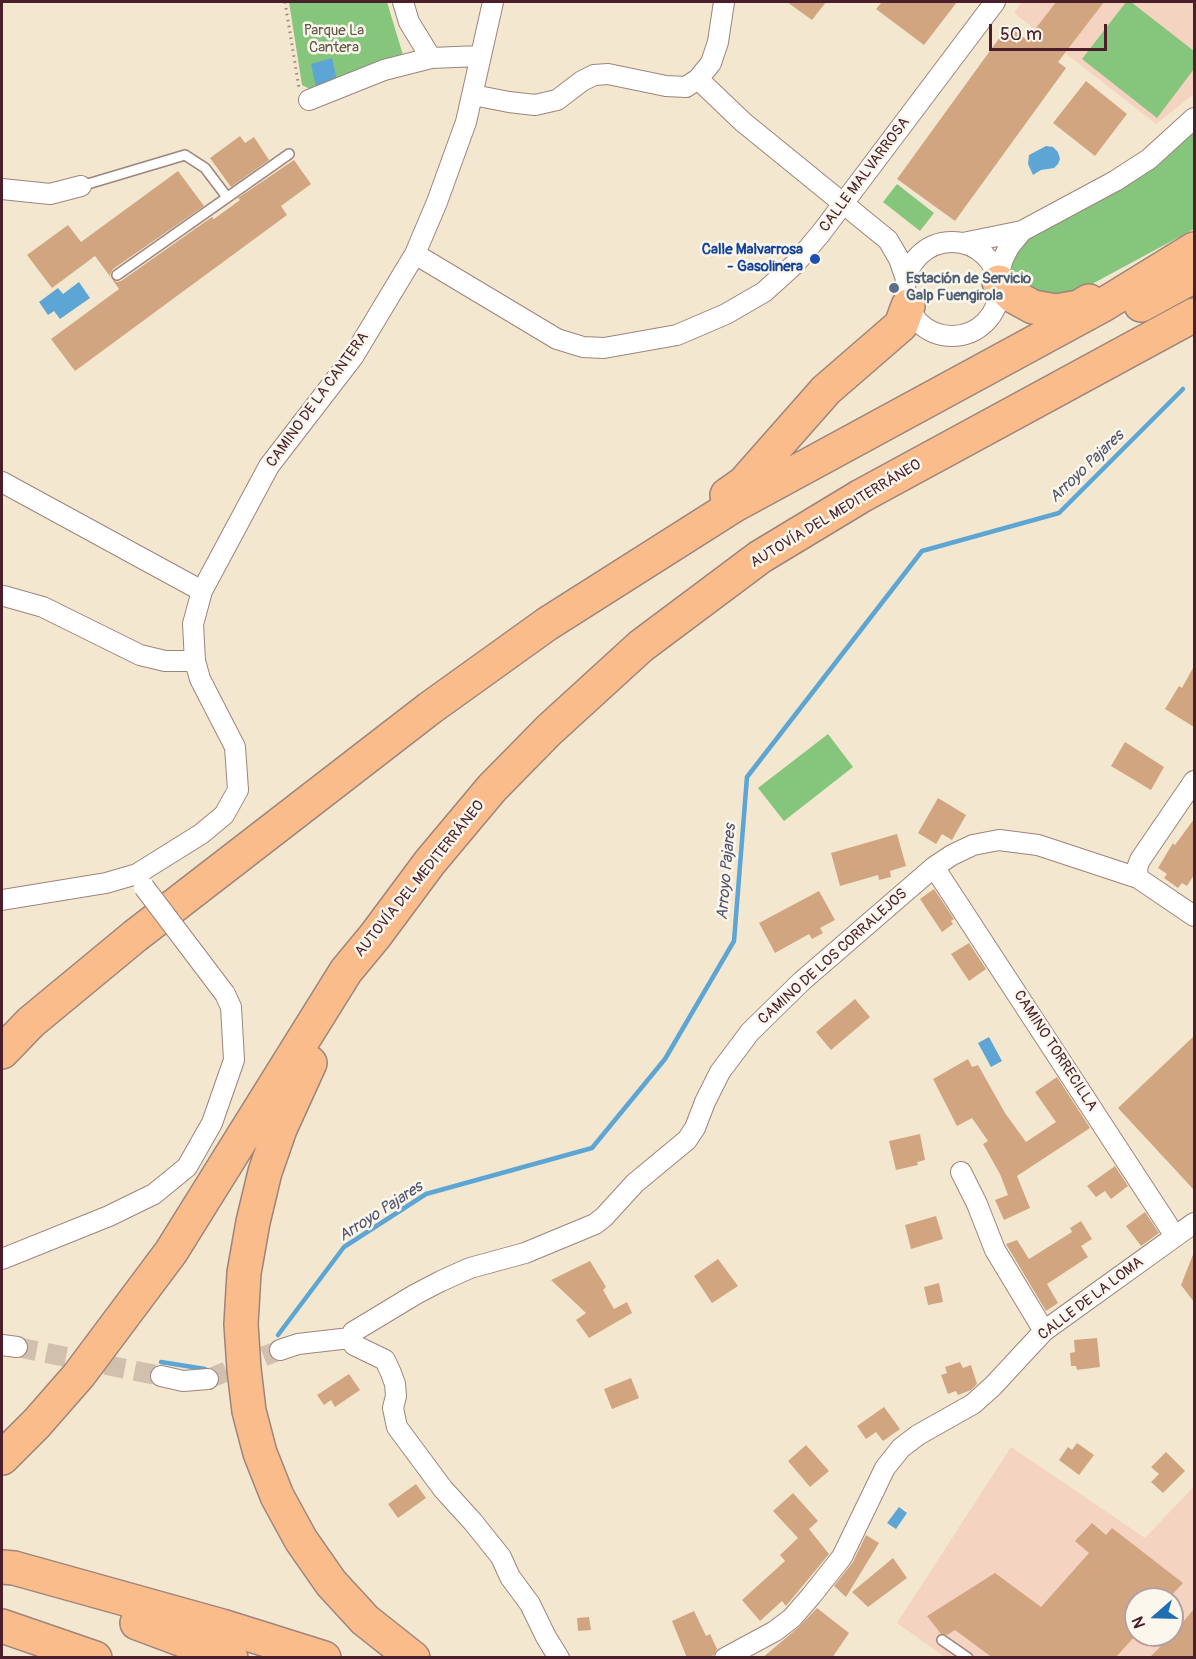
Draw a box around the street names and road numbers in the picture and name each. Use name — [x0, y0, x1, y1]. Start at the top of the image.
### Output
street label: CALLE MALVARROSA — [816, 114, 914, 236]
street label: CAMINO DE LA CANTERA — [263, 329, 373, 471]
street label: AUTOVÍA DEL MEDITERRÁNEO — [747, 456, 925, 572]
street label: AUTOVÍA DEL MEDITERRÁNEO — [351, 797, 489, 961]
street label: CAMINO DE LOS CORRALEJOS — [755, 885, 911, 1029]
street label: CAMINO TORRECILLA — [1009, 987, 1101, 1115]
street label: CALLE DE LA LOMA — [1035, 1253, 1147, 1345]

